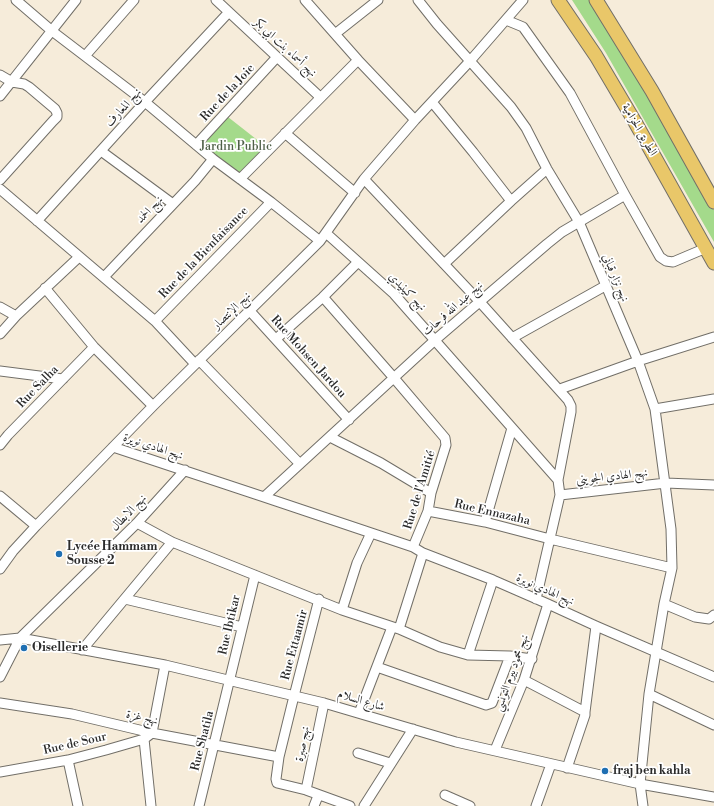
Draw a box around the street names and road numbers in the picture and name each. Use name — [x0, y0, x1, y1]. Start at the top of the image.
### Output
street label: نهج أسماء بنت ابي بكر — [251, 15, 319, 81]
street label: Rue de la Joie — [198, 61, 258, 125]
street label: نهج المعارف — [103, 86, 145, 130]
street label: الطريق الحزامية — [618, 101, 660, 159]
street label: نهج الحمد — [134, 193, 166, 227]
street label: Rue de la Bienfaisance — [157, 204, 251, 302]
street label: نهج نزار قباني — [598, 252, 632, 304]
street label: نهج كينيدي — [385, 270, 429, 314]
street label: نهج عبد الله فرحات — [420, 279, 486, 339]
street label: نهج الإنتصار — [210, 289, 254, 333]
street label: Rue Mohsen Jardou — [267, 313, 349, 401]
street label: Rue Salha — [14, 363, 62, 411]
street label: نهج الهادي نويرة — [121, 431, 185, 463]
street label: Rue de l'Amitié — [401, 449, 439, 531]
street label: نهج الهادي الجويني — [575, 466, 649, 488]
street label: نهج الابطال — [108, 492, 150, 534]
street label: Rue Ennazaha — [453, 497, 531, 529]
street label: نهج الهادي نويرة — [514, 571, 576, 609]
street label: Rue Ibtikar — [216, 594, 244, 656]
street label: Rue Ettaamir — [279, 608, 311, 682]
street label: نهج محمود بيرم التونسي — [491, 633, 533, 713]
street label: شارع السلام — [336, 687, 386, 715]
street label: نهج غزة — [125, 707, 159, 729]
street label: Rue Shatila — [189, 709, 217, 773]
street label: نهج صبرة — [293, 725, 313, 763]
street label: Rue de Sour — [42, 730, 108, 758]

